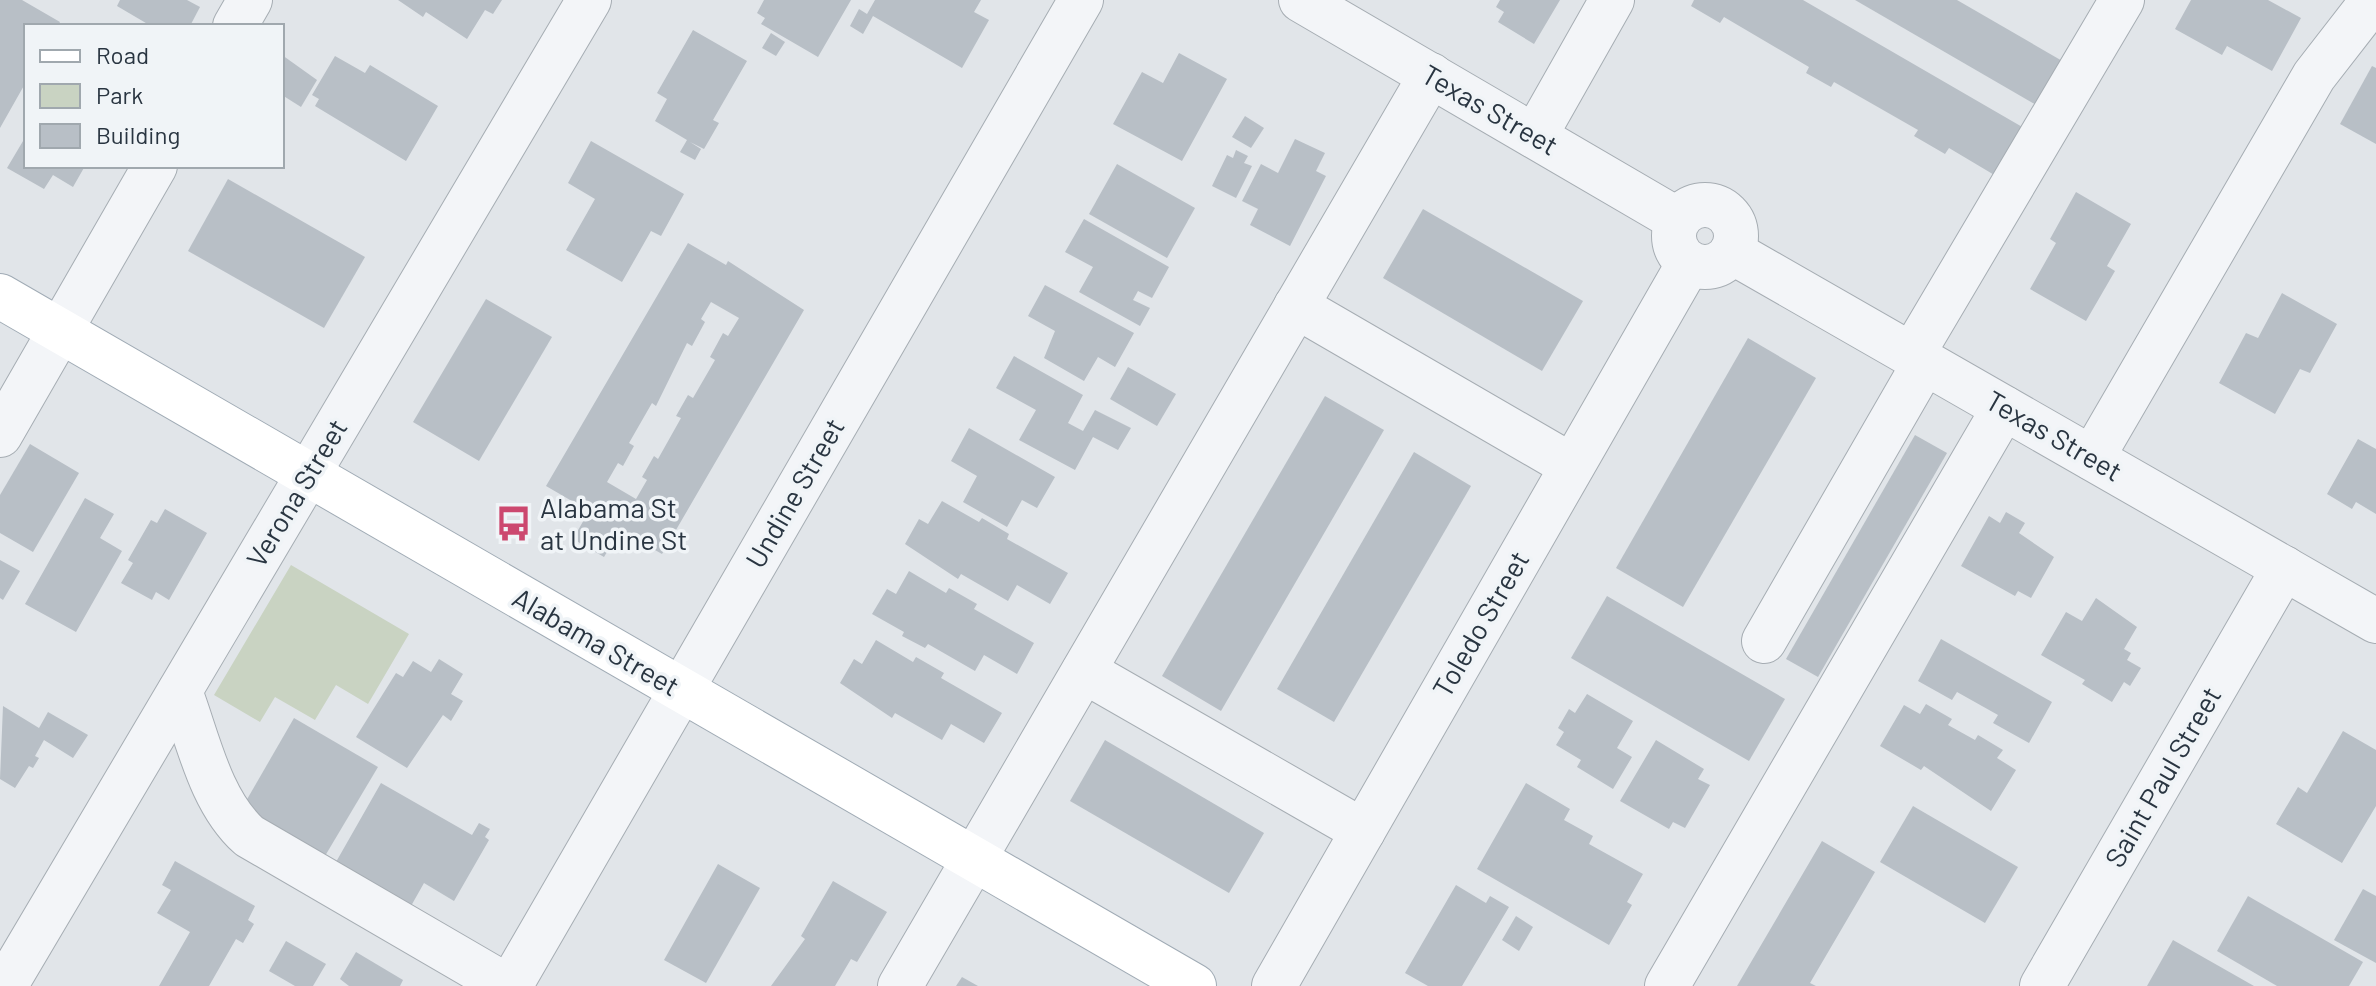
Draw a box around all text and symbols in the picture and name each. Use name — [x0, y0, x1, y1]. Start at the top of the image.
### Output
legend — [24, 24, 284, 168]
text: Road — [96, 40, 149, 69]
street label: Texas Street — [1416, 56, 1565, 162]
text: Park — [96, 80, 143, 109]
text: Building — [96, 120, 180, 149]
street label: Texas Street — [1980, 382, 2129, 488]
street label: Verona Street — [239, 412, 354, 573]
street label: Undine Street — [738, 412, 851, 573]
place label: Alabama St at Undine St — [540, 490, 687, 556]
bus stop icon: Alabama St at Undine St — [495, 505, 533, 543]
street label: Toledo Street — [1425, 544, 1536, 703]
street label: Alabama Street — [507, 580, 686, 703]
street label: Saint Paul Street — [2097, 680, 2228, 873]

